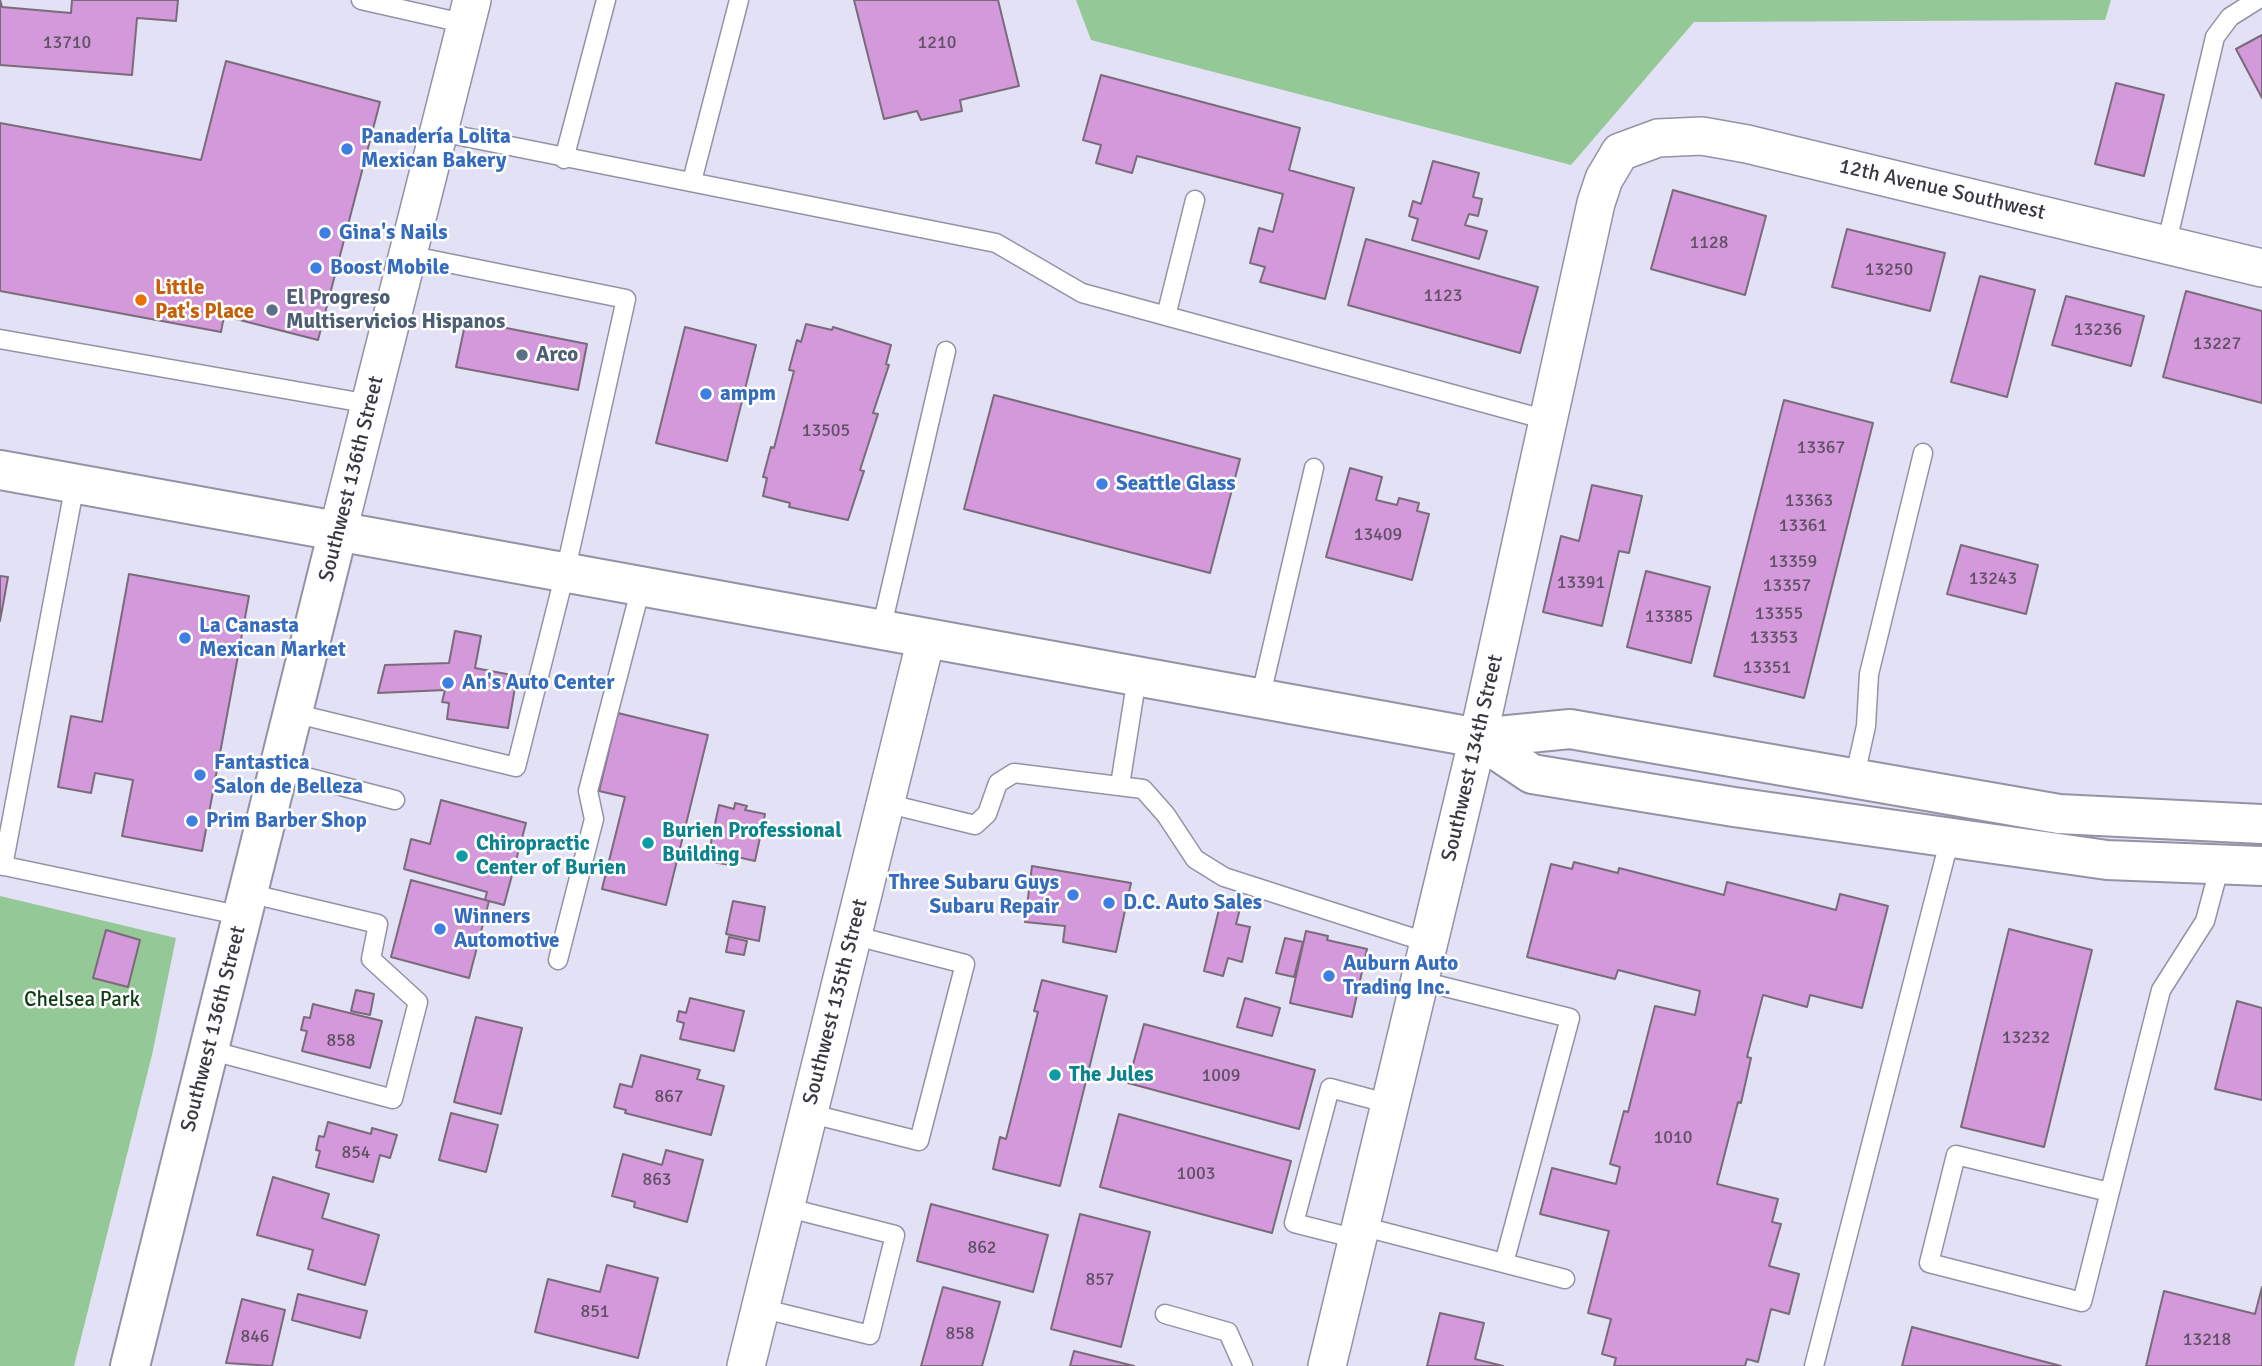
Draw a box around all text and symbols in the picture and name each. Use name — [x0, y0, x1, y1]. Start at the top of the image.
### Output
house number: 13710 — [43, 32, 91, 54]
house number: 1210 — [918, 32, 956, 54]
place label: Panadería Lolita Mexican Bakery — [361, 124, 511, 174]
marker: Panadería Lolita Mexican Bakery — [339, 141, 355, 157]
street label: 12th Avenue Southwest — [1836, 154, 2048, 226]
place label: Gina's Nails — [339, 220, 448, 246]
marker: Gina's Nails — [317, 225, 333, 241]
house number: 1128 — [1690, 232, 1728, 254]
place label: Boost Mobile — [330, 255, 449, 281]
house number: 13250 — [1865, 259, 1913, 281]
marker: Boost Mobile — [308, 260, 324, 276]
place label: Little Pat's Place — [155, 275, 254, 325]
place label: El Progreso Multiservicios Hispanos — [286, 285, 505, 335]
house number: 1123 — [1424, 285, 1462, 307]
marker: Little Pat's Place — [133, 292, 149, 308]
marker: El Progreso Multiservicios Hispanos — [264, 302, 280, 318]
house number: 13236 — [2074, 319, 2122, 341]
house number: 13227 — [2193, 333, 2241, 355]
place label: Arco — [536, 342, 578, 368]
marker: Arco — [514, 347, 530, 363]
street label: Southwest 136th Street — [314, 373, 390, 585]
place label: ampm — [720, 381, 776, 407]
marker: ampm — [698, 386, 714, 402]
house number: 13505 — [802, 420, 850, 442]
house number: 13367 — [1797, 437, 1845, 459]
place label: Seattle Glass — [1116, 471, 1236, 497]
marker: Seattle Glass — [1094, 476, 1110, 492]
house number: 13363 — [1785, 490, 1833, 512]
house number: 13361 — [1779, 515, 1827, 537]
house number: 13409 — [1354, 524, 1402, 546]
house number: 13359 — [1769, 551, 1817, 573]
house number: 13243 — [1969, 568, 2017, 590]
house number: 13391 — [1557, 572, 1605, 594]
house number: 13357 — [1763, 575, 1811, 597]
house number: 13355 — [1755, 603, 1803, 625]
house number: 13385 — [1645, 606, 1693, 628]
place label: La Canasta Mexican Market — [199, 613, 346, 663]
house number: 13353 — [1750, 627, 1798, 649]
marker: La Canasta Mexican Market — [177, 630, 193, 646]
street label: Southwest 134th Street — [1437, 652, 1509, 864]
house number: 13351 — [1743, 657, 1791, 679]
place label: An's Auto Center — [462, 670, 615, 696]
marker: An's Auto Center — [440, 675, 456, 691]
place label: Fantastica Salon de Belleza — [214, 750, 363, 800]
marker: Fantastica Salon de Belleza — [192, 767, 208, 783]
place label: Prim Barber Shop — [206, 808, 367, 834]
marker: Prim Barber Shop — [184, 813, 200, 829]
place label: Burien Professional Building — [662, 818, 842, 868]
place label: Chiropractic Center of Burien — [476, 831, 626, 881]
marker: Burien Professional Building — [640, 835, 656, 851]
marker: Chiropractic Center of Burien — [454, 848, 470, 864]
place label: Three Subaru Guys Subaru Repair — [889, 870, 1059, 920]
marker: Three Subaru Guys Subaru Repair — [1065, 887, 1081, 903]
place label: D.C. Auto Sales — [1123, 890, 1262, 916]
marker: D.C. Auto Sales — [1101, 895, 1117, 911]
street label: Southwest 135th Street — [798, 896, 874, 1108]
place label: Winners Automotive — [454, 904, 560, 954]
marker: Winners Automotive — [432, 921, 448, 937]
street label: Southwest 136th Street — [176, 923, 252, 1135]
place label: Auburn Auto Trading Inc. — [1343, 951, 1458, 1001]
marker: Auburn Auto Trading Inc. — [1321, 968, 1337, 984]
park label: Chelsea Park — [24, 987, 140, 1013]
house number: 13232 — [2002, 1027, 2050, 1049]
house number: 858 — [326, 1030, 356, 1052]
place label: The Jules — [1069, 1062, 1154, 1088]
house number: 1009 — [1202, 1065, 1240, 1087]
marker: The Jules — [1047, 1067, 1063, 1083]
house number: 867 — [654, 1086, 684, 1108]
house number: 1010 — [1654, 1127, 1692, 1149]
house number: 854 — [341, 1142, 371, 1164]
house number: 1003 — [1177, 1163, 1215, 1185]
house number: 863 — [642, 1169, 672, 1191]
house number: 862 — [967, 1237, 997, 1259]
house number: 857 — [1085, 1269, 1115, 1291]
house number: 851 — [580, 1301, 610, 1323]
house number: 858 — [945, 1323, 975, 1345]
house number: 846 — [240, 1326, 270, 1348]
house number: 13218 — [2183, 1329, 2231, 1351]

